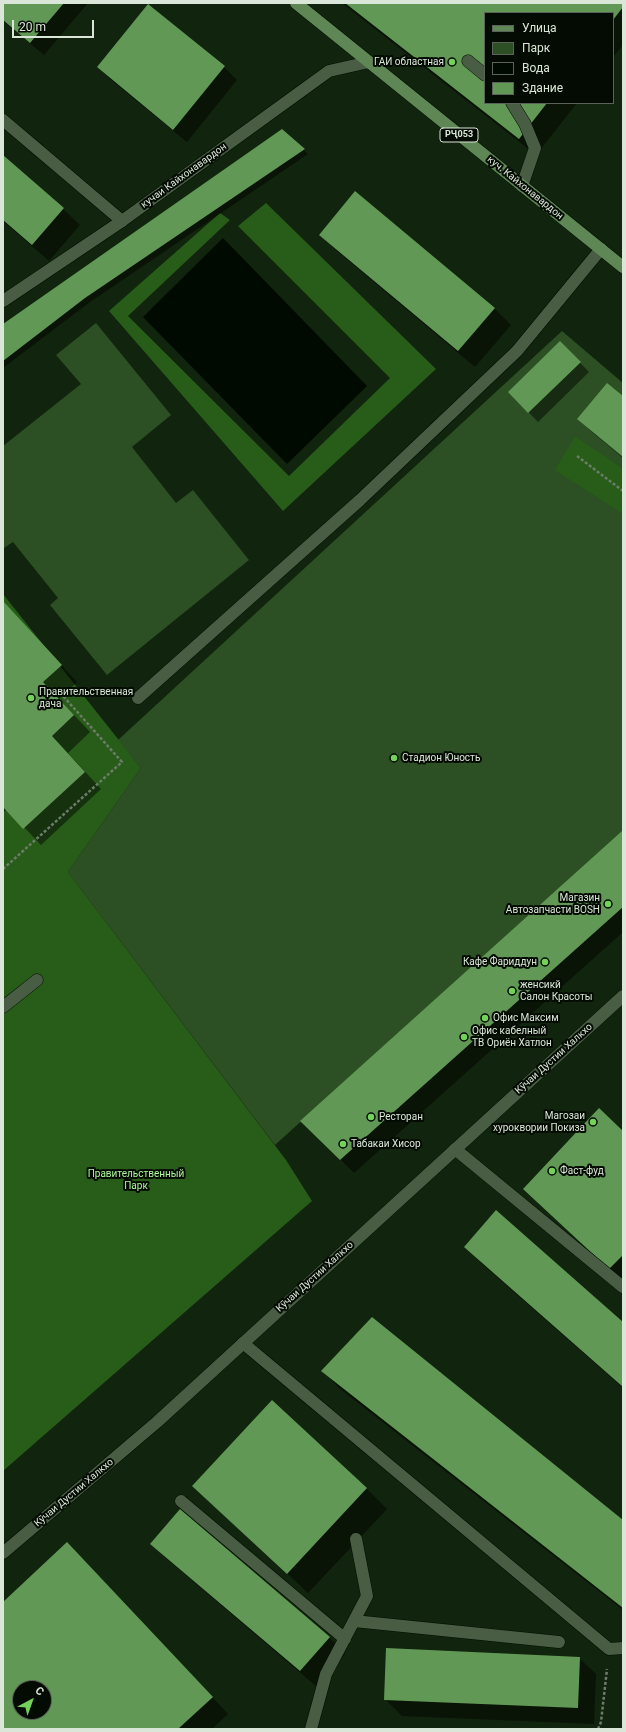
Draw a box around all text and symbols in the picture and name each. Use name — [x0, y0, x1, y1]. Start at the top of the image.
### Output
scale bar — [14, 12, 96, 38]
legend — [484, 12, 614, 104]
text: 20 m — [19, 20, 46, 34]
text: Улица — [522, 21, 557, 35]
text: Парк — [522, 41, 550, 55]
place label: ГАИ областная — [374, 56, 444, 68]
marker: ГАИ областная — [447, 57, 457, 67]
text: Вода — [522, 61, 550, 75]
text: Здание — [522, 81, 563, 95]
road number: РҶ053 — [440, 128, 478, 142]
street label: кучаи Кайхонавардон — [139, 141, 229, 211]
street label: куч. Кайхонавардон — [485, 154, 565, 222]
place label: Правительственная дача — [39, 686, 133, 710]
marker: Правительственная дача — [26, 693, 36, 703]
place label: Стадион Юность — [402, 752, 480, 764]
marker: Стадион Юность — [389, 753, 399, 763]
place label: Магазин Автозапчасти BOSH — [506, 892, 600, 916]
marker: Магазин Автозапчасти BOSH — [603, 899, 613, 909]
place label: Кафе Фариддун — [463, 956, 537, 968]
marker: Кафе Фариддун — [540, 957, 550, 967]
place label: женсикй Салон Красоты — [520, 979, 592, 1002]
marker: женсикй Салон Красоты — [507, 986, 517, 996]
place label: Офис Максим — [493, 1012, 559, 1024]
marker: Офис Максим — [480, 1013, 490, 1023]
street label: Кӯчаи Дустии Халкхо — [513, 1021, 595, 1097]
place label: Офис кабелный ТВ Ориён Хатлон — [472, 1025, 552, 1048]
marker: Офис кабелный ТВ Ориён Хатлон — [459, 1032, 469, 1042]
place label: Магозаи хуроквории Покиза — [493, 1110, 585, 1134]
place label: Ресторан — [379, 1111, 423, 1123]
marker: Ресторан — [366, 1112, 376, 1122]
marker: Магозаи хуроквории Покиза — [588, 1117, 598, 1127]
place label: Табакаи Хисор — [351, 1138, 421, 1150]
marker: Табакаи Хисор — [338, 1139, 348, 1149]
place label: Фаст-фуд — [560, 1165, 604, 1177]
marker: Фаст-фуд — [547, 1166, 557, 1176]
park label: Правительственный Парк — [88, 1168, 184, 1192]
street label: Кӯчаи Дустии Халкхо — [274, 1239, 356, 1315]
street label: Кӯчаи Дустии Халкхо — [32, 1456, 116, 1530]
north arrow — [12, 1680, 52, 1720]
text: С — [33, 1684, 47, 1699]

